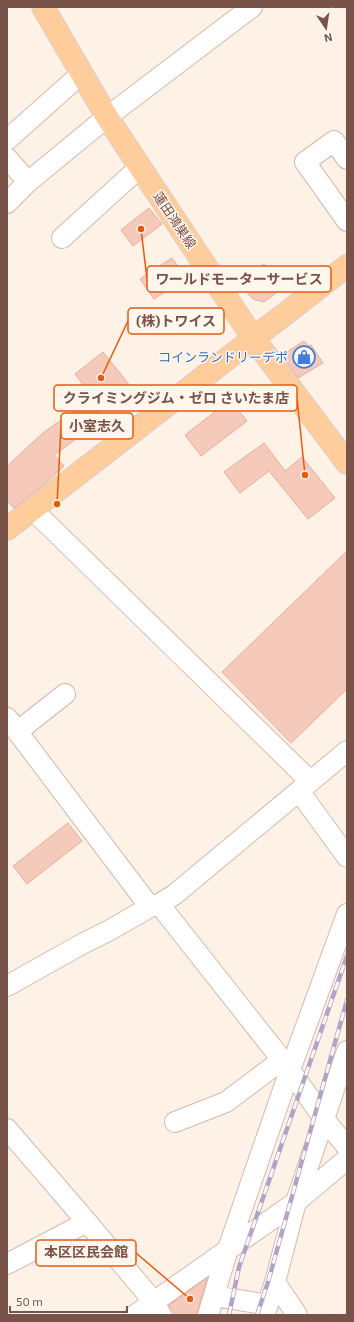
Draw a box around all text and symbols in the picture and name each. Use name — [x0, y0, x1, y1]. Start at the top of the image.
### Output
north arrow — [306, 8, 346, 48]
text: N — [323, 31, 334, 45]
street label: 蓮田鴻巣線 — [150, 189, 200, 251]
callout: ワールドモーターサービス — [147, 266, 331, 292]
text: ワールドモーターサービス — [155, 270, 323, 287]
callout: (株)トワイス — [128, 308, 224, 334]
text: (株)トワイス — [136, 312, 216, 329]
shop icon: コインランドリーデポ — [291, 344, 317, 370]
place label: コインランドリーデポ — [158, 349, 288, 365]
callout: クライミングジム・ゼロ さいたま店 — [54, 385, 297, 411]
text: クライミングジム・ゼロ さいたま店 — [63, 389, 289, 406]
callout: 小室志久 — [61, 413, 133, 439]
text: 小室志久 — [69, 417, 125, 434]
callout: 本区区民会館 — [36, 1240, 136, 1266]
text: 本区区民会館 — [44, 1243, 128, 1260]
scale bar — [10, 1288, 127, 1314]
text: 50 m — [16, 1294, 43, 1308]

